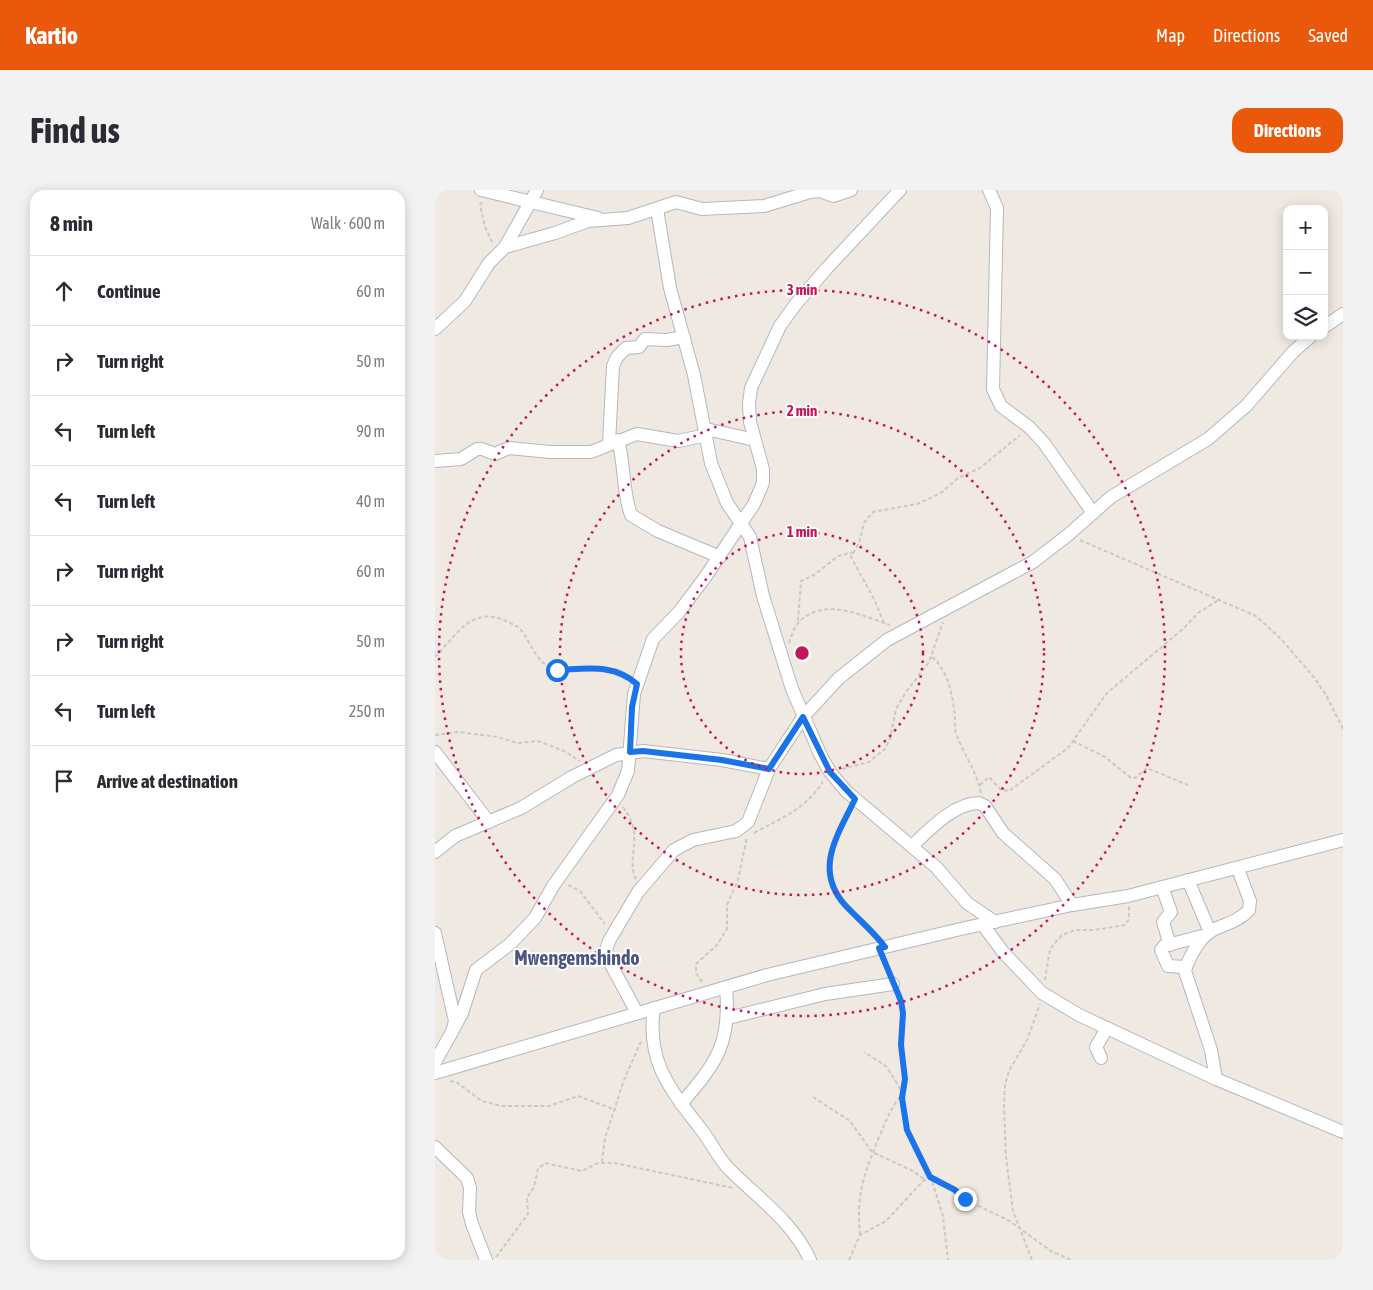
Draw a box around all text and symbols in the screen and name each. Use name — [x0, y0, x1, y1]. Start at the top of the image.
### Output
text: Kartio — [25, 22, 78, 49]
text: Map — [1156, 25, 1185, 46]
text: Directions — [1213, 25, 1280, 46]
text: Saved — [1308, 25, 1348, 46]
button: Directions — [1232, 108, 1343, 153]
text: Find us — [30, 110, 120, 150]
map controls — [1283, 205, 1328, 340]
button: + — [1283, 205, 1328, 250]
text: 8 min — [50, 211, 93, 235]
text: Walk · 600 m — [311, 214, 385, 232]
button: − — [1283, 250, 1328, 295]
icon: ahead — [50, 277, 78, 305]
text: Continue — [97, 280, 161, 302]
text: 3 min — [787, 281, 817, 298]
text: 60 m — [356, 282, 385, 300]
button: layers — [1283, 295, 1328, 340]
icon: right — [50, 347, 78, 375]
text: Turn right — [97, 350, 164, 372]
text: 50 m — [356, 352, 385, 370]
text: 2 min — [787, 402, 817, 419]
icon: left — [50, 417, 78, 445]
text: Turn left — [97, 420, 155, 442]
text: 90 m — [356, 422, 385, 440]
icon: left — [50, 487, 78, 515]
text: Turn left — [97, 490, 155, 512]
text: 40 m — [356, 492, 385, 510]
text: 1 min — [787, 523, 817, 540]
icon: right — [50, 557, 78, 585]
text: Turn right — [97, 560, 164, 582]
text: 60 m — [356, 562, 385, 580]
icon: right — [50, 627, 78, 655]
text: Turn right — [97, 630, 164, 652]
text: 50 m — [356, 632, 385, 650]
centre of rings — [793, 644, 811, 662]
route start — [546, 659, 569, 682]
icon: left — [50, 697, 78, 725]
text: Turn left — [97, 700, 155, 722]
text: 250 m — [349, 702, 385, 720]
icon: arrive — [50, 767, 78, 795]
text: Arrive at destination — [97, 770, 238, 792]
district label: Mwengemshindo — [514, 946, 640, 969]
route end — [954, 1188, 977, 1211]

